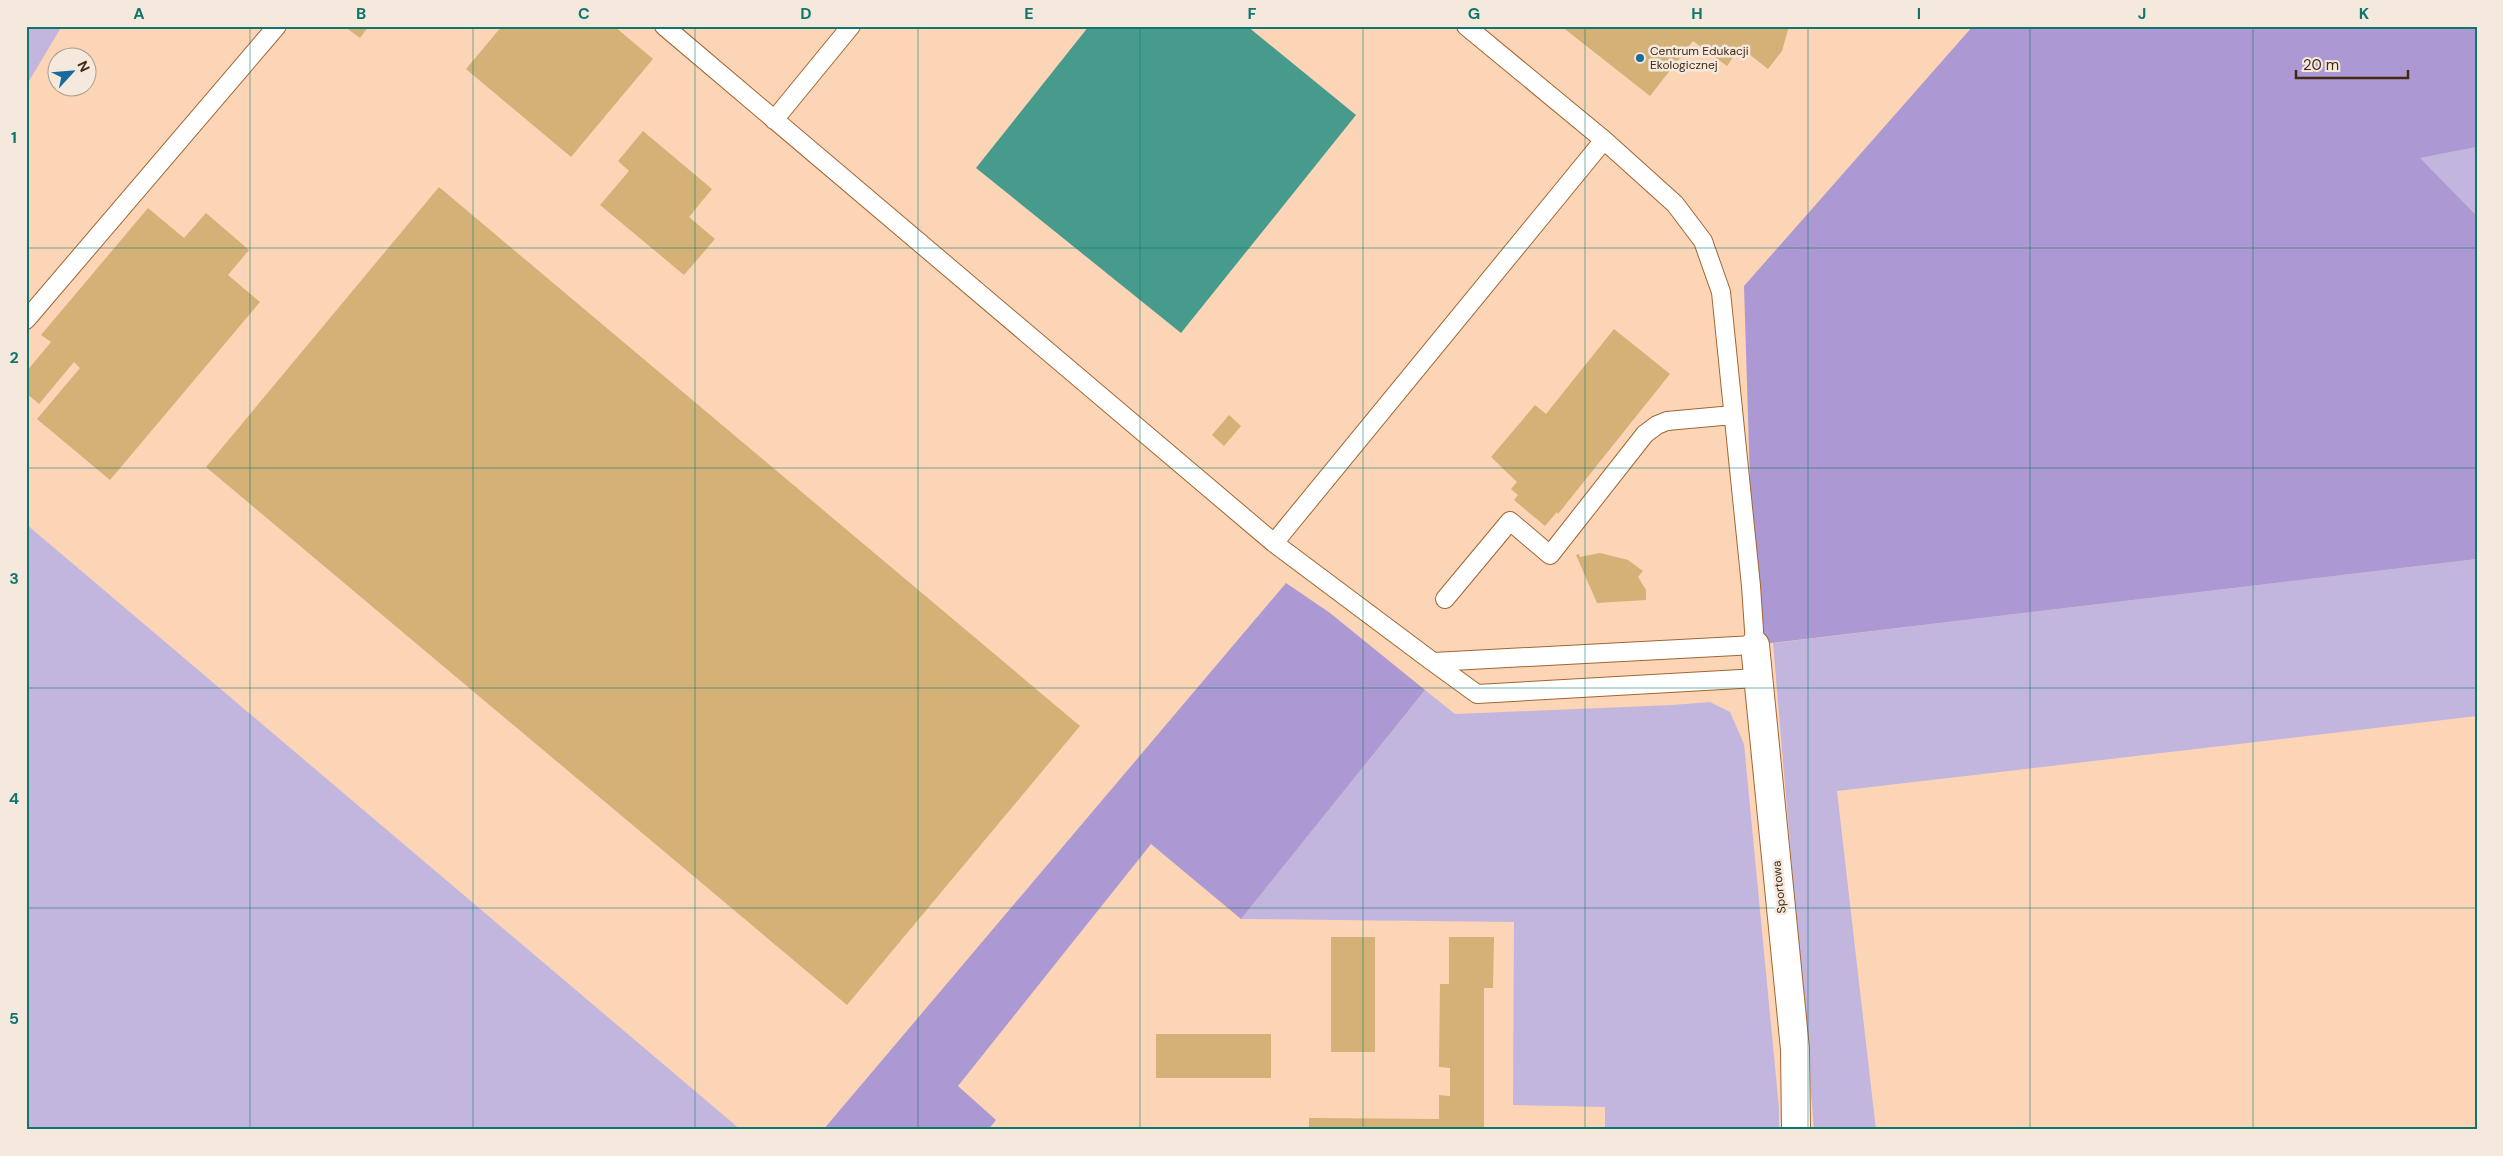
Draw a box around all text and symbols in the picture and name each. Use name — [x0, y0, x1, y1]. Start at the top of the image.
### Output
text: A — [133, 3, 145, 24]
text: B — [356, 3, 366, 24]
text: C — [578, 3, 590, 24]
text: D — [800, 3, 812, 24]
text: E — [1024, 3, 1034, 24]
text: F — [1248, 3, 1257, 24]
text: G — [1468, 3, 1480, 24]
text: H — [1691, 3, 1703, 24]
text: I — [1917, 3, 1921, 24]
text: J — [2138, 3, 2146, 24]
text: K — [2359, 3, 2370, 24]
place label: Centrum Edukacji Ekologicznej — [1650, 43, 1749, 73]
north arrow — [48, 48, 98, 98]
scale bar — [2296, 48, 2408, 80]
marker: Centrum Edukacji Ekologicznej — [1634, 52, 1646, 64]
text: 20 m — [2303, 55, 2339, 75]
text: N — [73, 58, 94, 75]
text: 1 — [11, 127, 17, 148]
text: 2 — [9, 347, 19, 368]
text: 3 — [9, 568, 19, 589]
text: 4 — [9, 788, 19, 809]
street label: Sportowa — [1768, 860, 1790, 914]
text: 5 — [9, 1008, 19, 1029]

